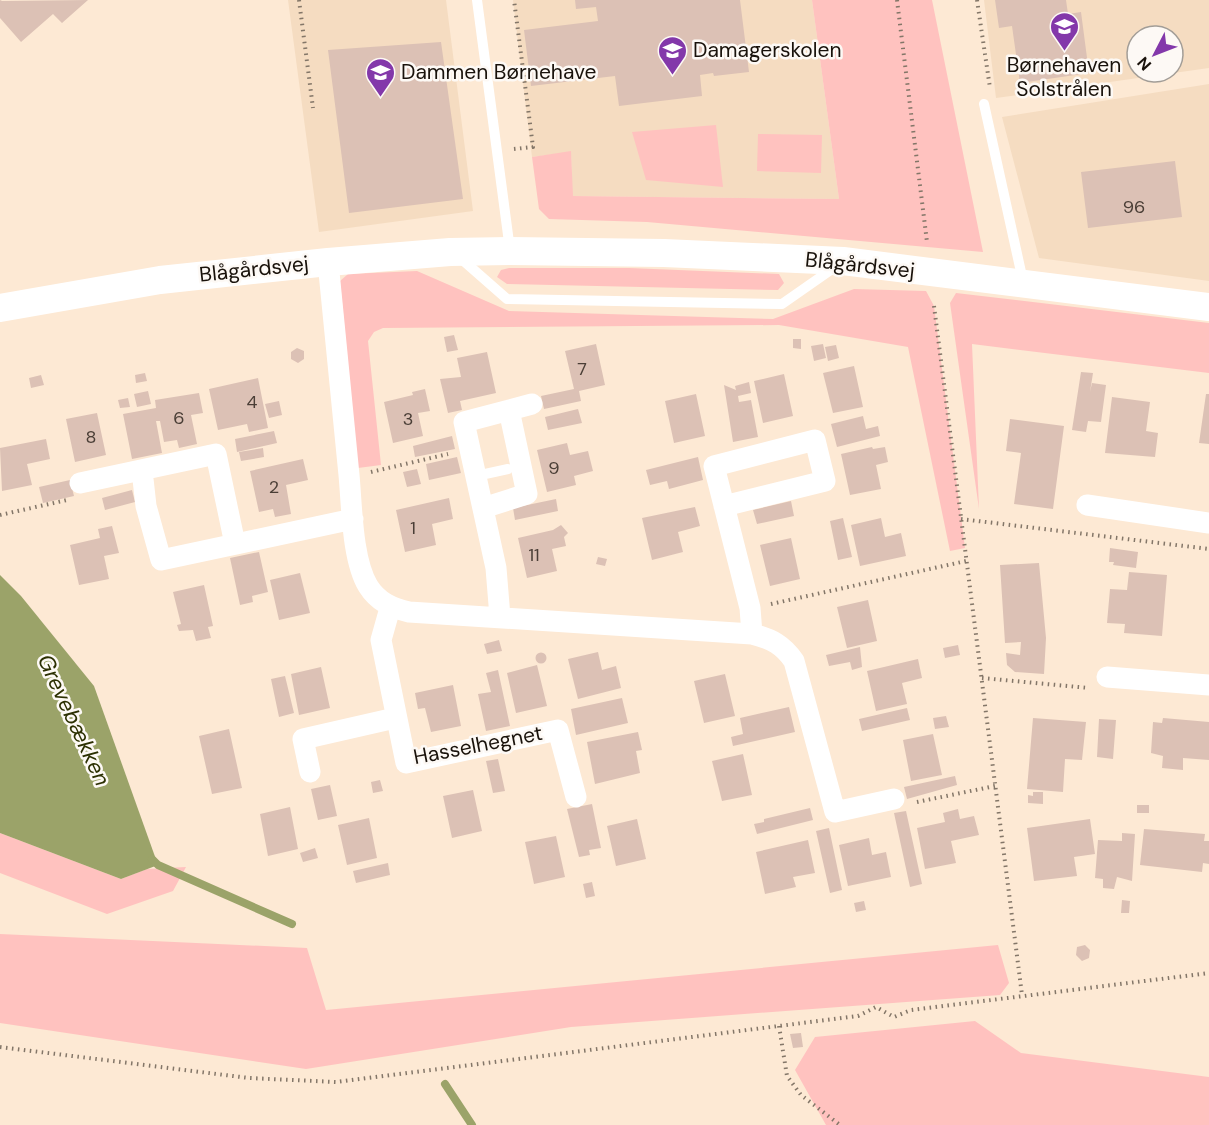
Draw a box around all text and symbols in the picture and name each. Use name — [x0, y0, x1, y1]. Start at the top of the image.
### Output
school or university icon: Børnehaven Solstrålen — [1048, 10, 1080, 52]
north arrow — [1125, 24, 1185, 84]
school or university icon: Damagerskolen — [656, 34, 688, 76]
place label: Damagerskolen — [693, 36, 842, 64]
place label: Børnehaven Solstrålen — [1007, 51, 1121, 103]
text: N — [1133, 52, 1156, 75]
school or university icon: Dammen Børnehave — [364, 56, 396, 98]
place label: Dammen Børnehave — [401, 58, 596, 86]
house number: 96 — [1123, 195, 1145, 219]
street label: Blågårdsvej — [804, 245, 916, 285]
street label: Blågårdsvej — [198, 249, 310, 289]
house number: 7 — [577, 357, 587, 381]
house number: 4 — [247, 390, 258, 414]
house number: 6 — [173, 406, 185, 430]
house number: 3 — [403, 407, 413, 431]
house number: 8 — [86, 425, 96, 449]
house number: 9 — [548, 456, 560, 480]
house number: 2 — [269, 475, 279, 499]
house number: 1 — [410, 516, 416, 540]
house number: 11 — [528, 543, 540, 567]
water label: Grevebækken — [31, 650, 117, 790]
street label: Hasselhegnet — [411, 719, 545, 771]

